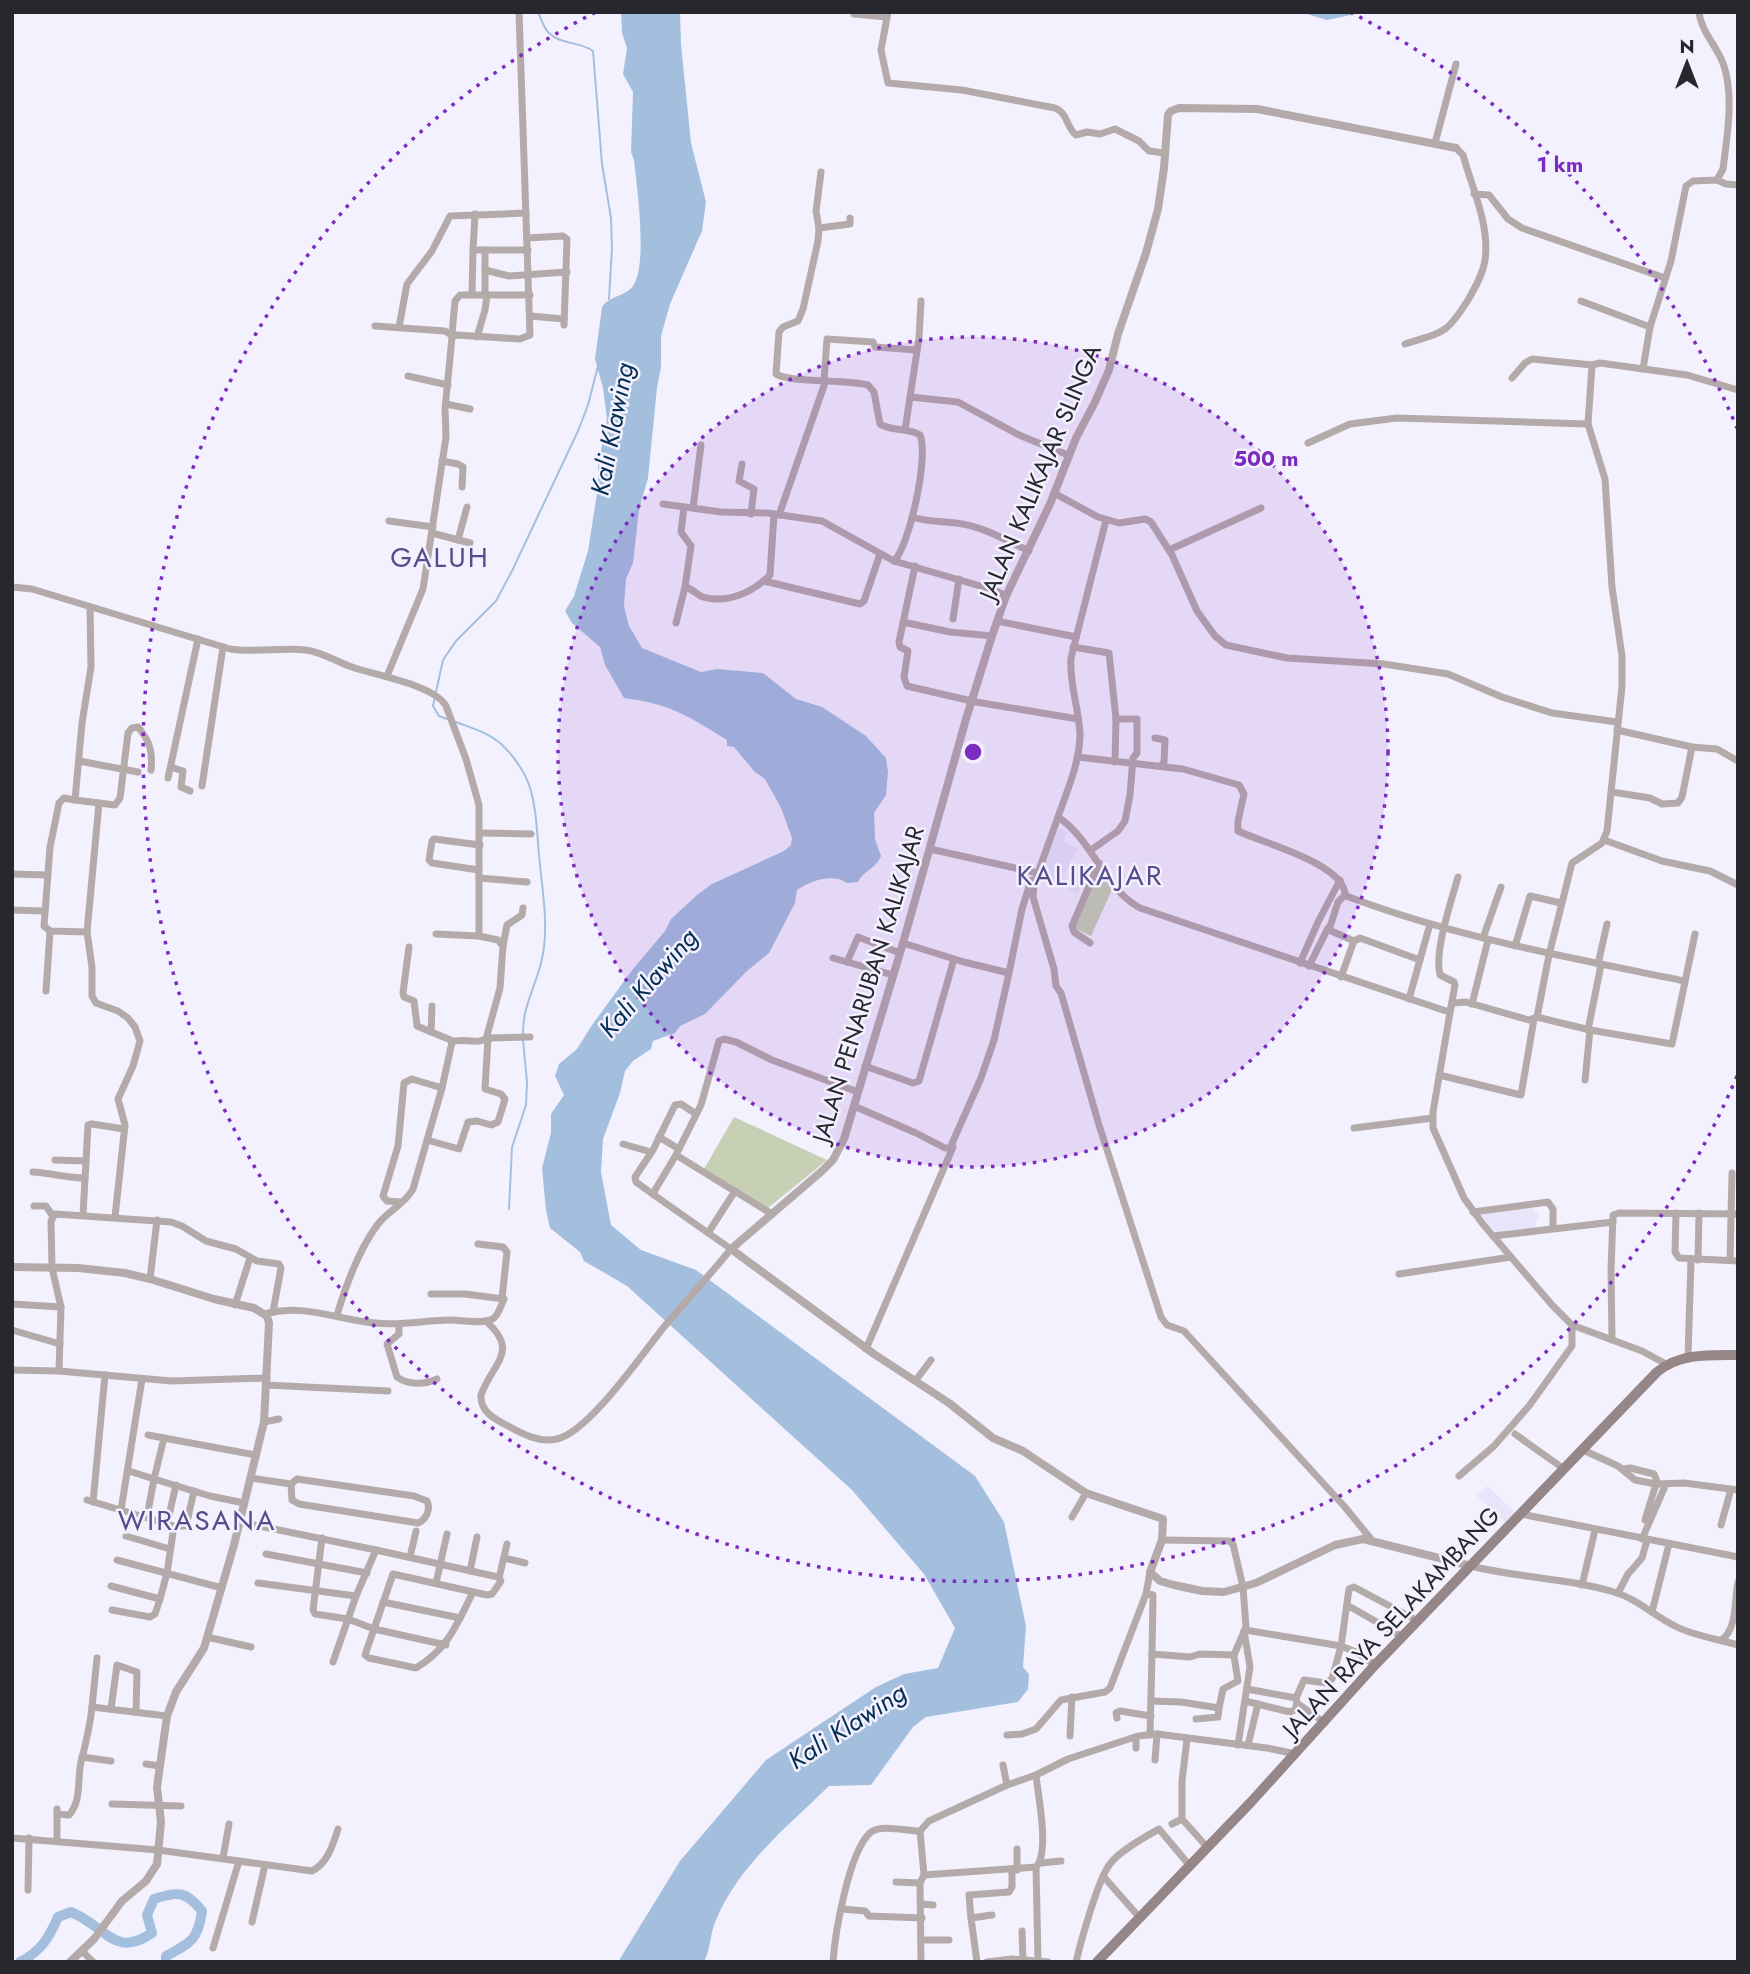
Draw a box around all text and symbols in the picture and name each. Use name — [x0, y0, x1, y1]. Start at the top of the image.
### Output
north arrow — [1652, 28, 1722, 98]
text: N — [1679, 33, 1695, 60]
text: 1 km — [1537, 150, 1583, 180]
street label: JALAN KALIKAJAR SLINGA — [969, 339, 1110, 608]
water label: Kali Klawing — [581, 359, 643, 499]
text: 500 m — [1234, 444, 1298, 474]
district label: GALUH — [390, 537, 490, 578]
centre of rings — [961, 740, 985, 764]
street label: JALAN PENARUBAN KALIKAJAR — [802, 821, 933, 1149]
district label: KALIKAJAR — [1017, 855, 1163, 896]
water label: Kali Klawing — [590, 920, 706, 1046]
street label: JALAN RAYA SELAKAMBANG — [1272, 1498, 1508, 1748]
district label: WIRASANA — [118, 1500, 276, 1541]
water label: Kali Klawing — [780, 1673, 914, 1779]

